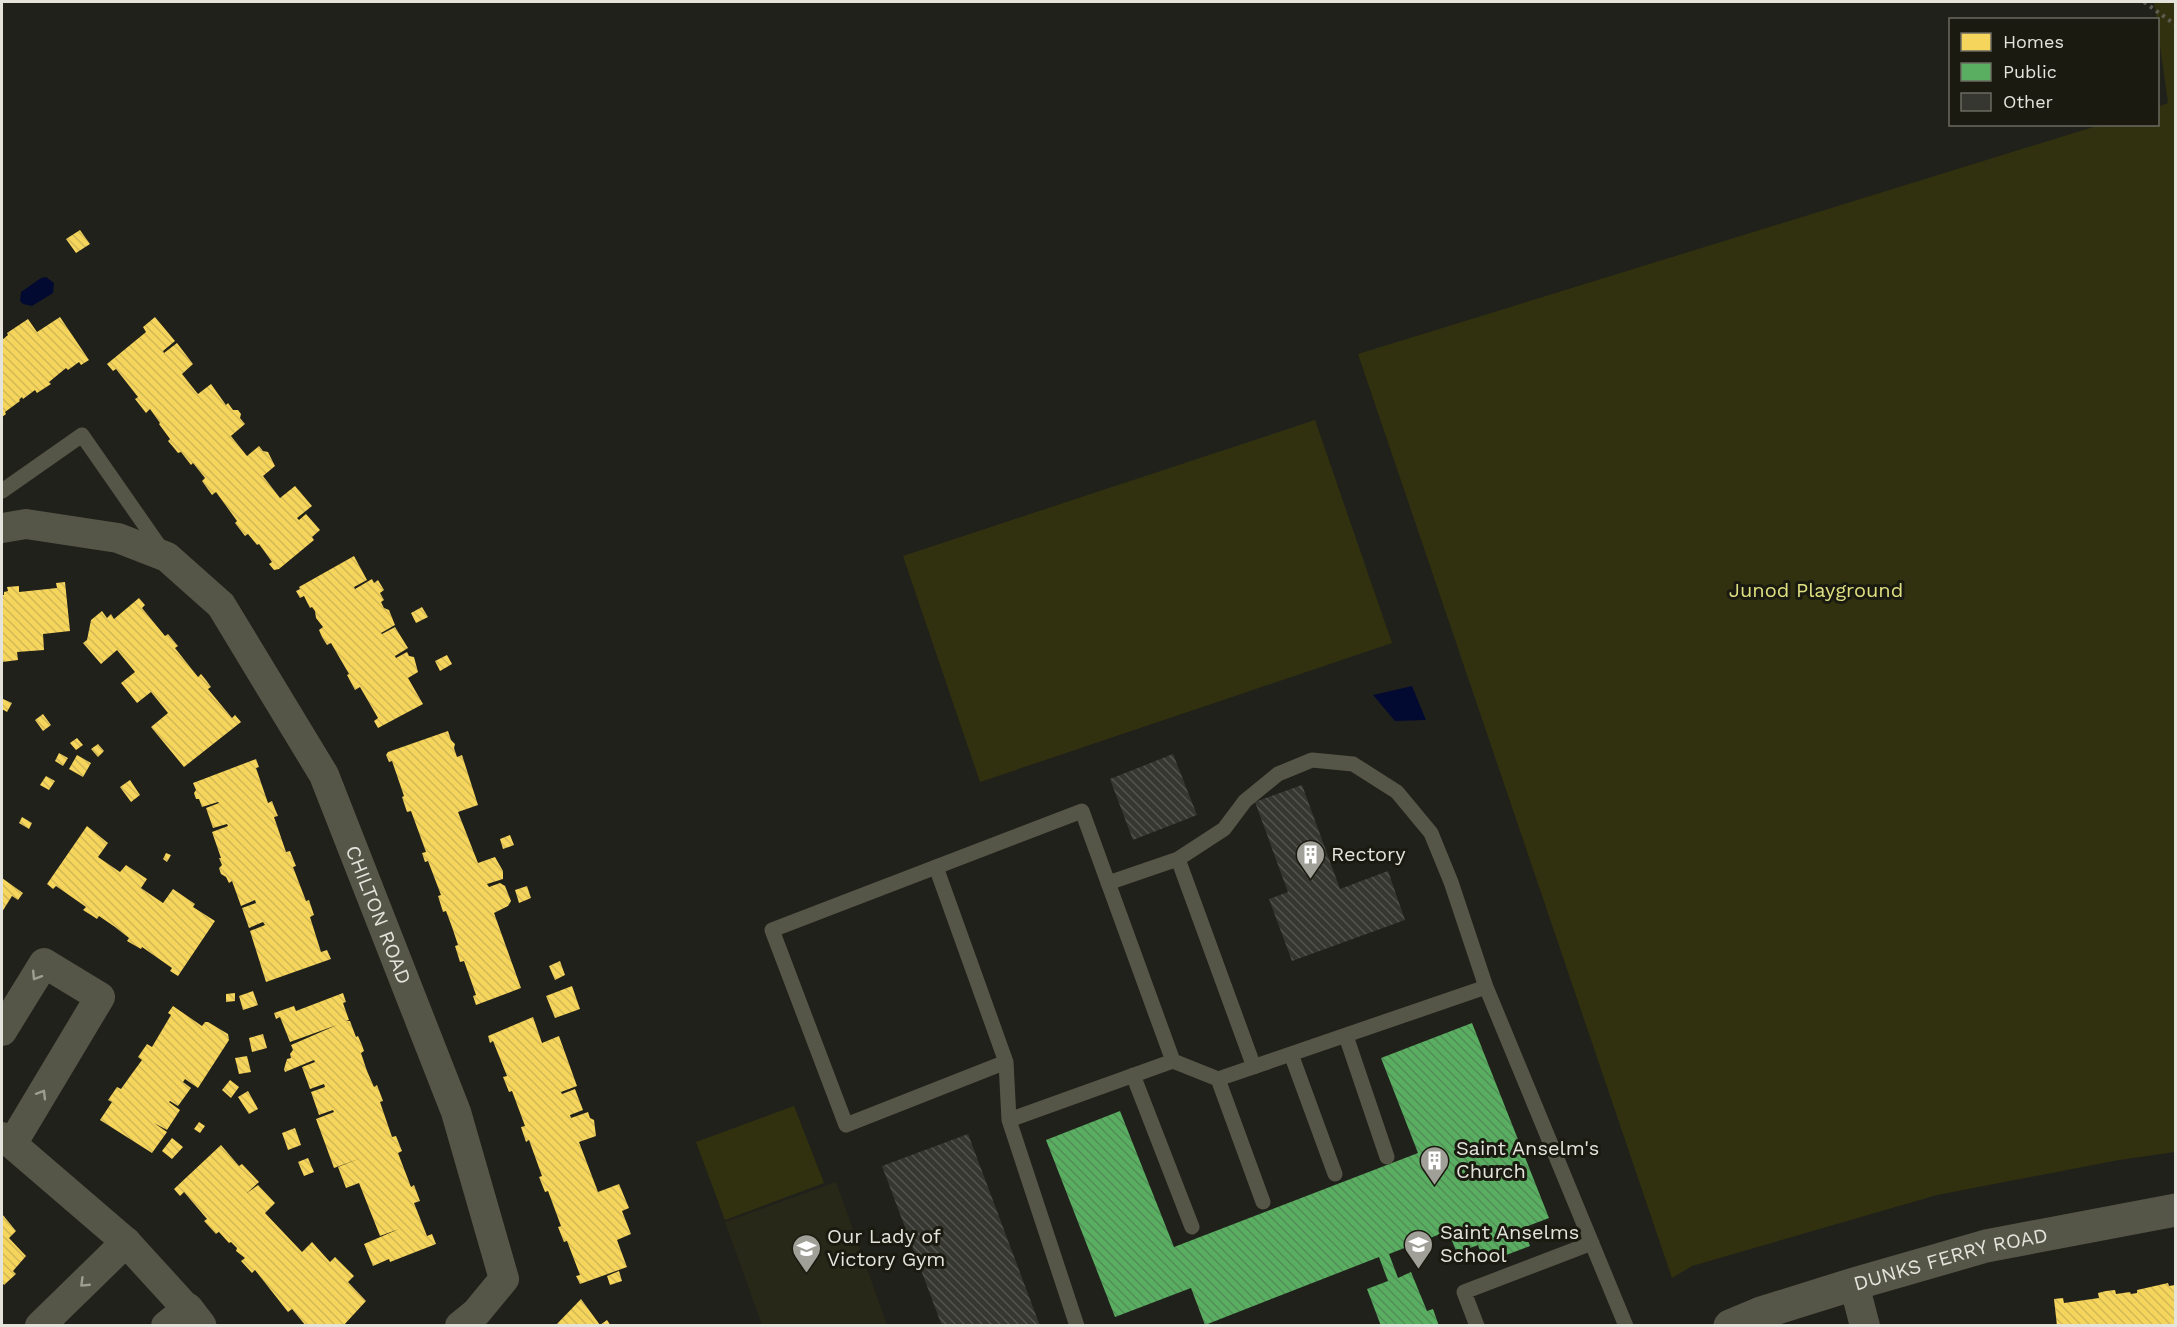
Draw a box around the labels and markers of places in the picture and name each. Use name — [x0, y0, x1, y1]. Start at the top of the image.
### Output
building icon: Rectory — [1294, 838, 1326, 880]
place label: Rectory — [1331, 842, 1406, 866]
place label: Saint Anselm's Church — [1456, 1136, 1599, 1183]
building icon: Saint Anselm's Church — [1419, 1144, 1451, 1186]
place label: Saint Anselms School — [1440, 1220, 1579, 1267]
place label: Our Lady of Victory Gym — [827, 1224, 945, 1271]
school or university icon: Saint Anselms School — [1403, 1228, 1435, 1270]
school or university icon: Our Lady of Victory Gym — [790, 1232, 822, 1274]

